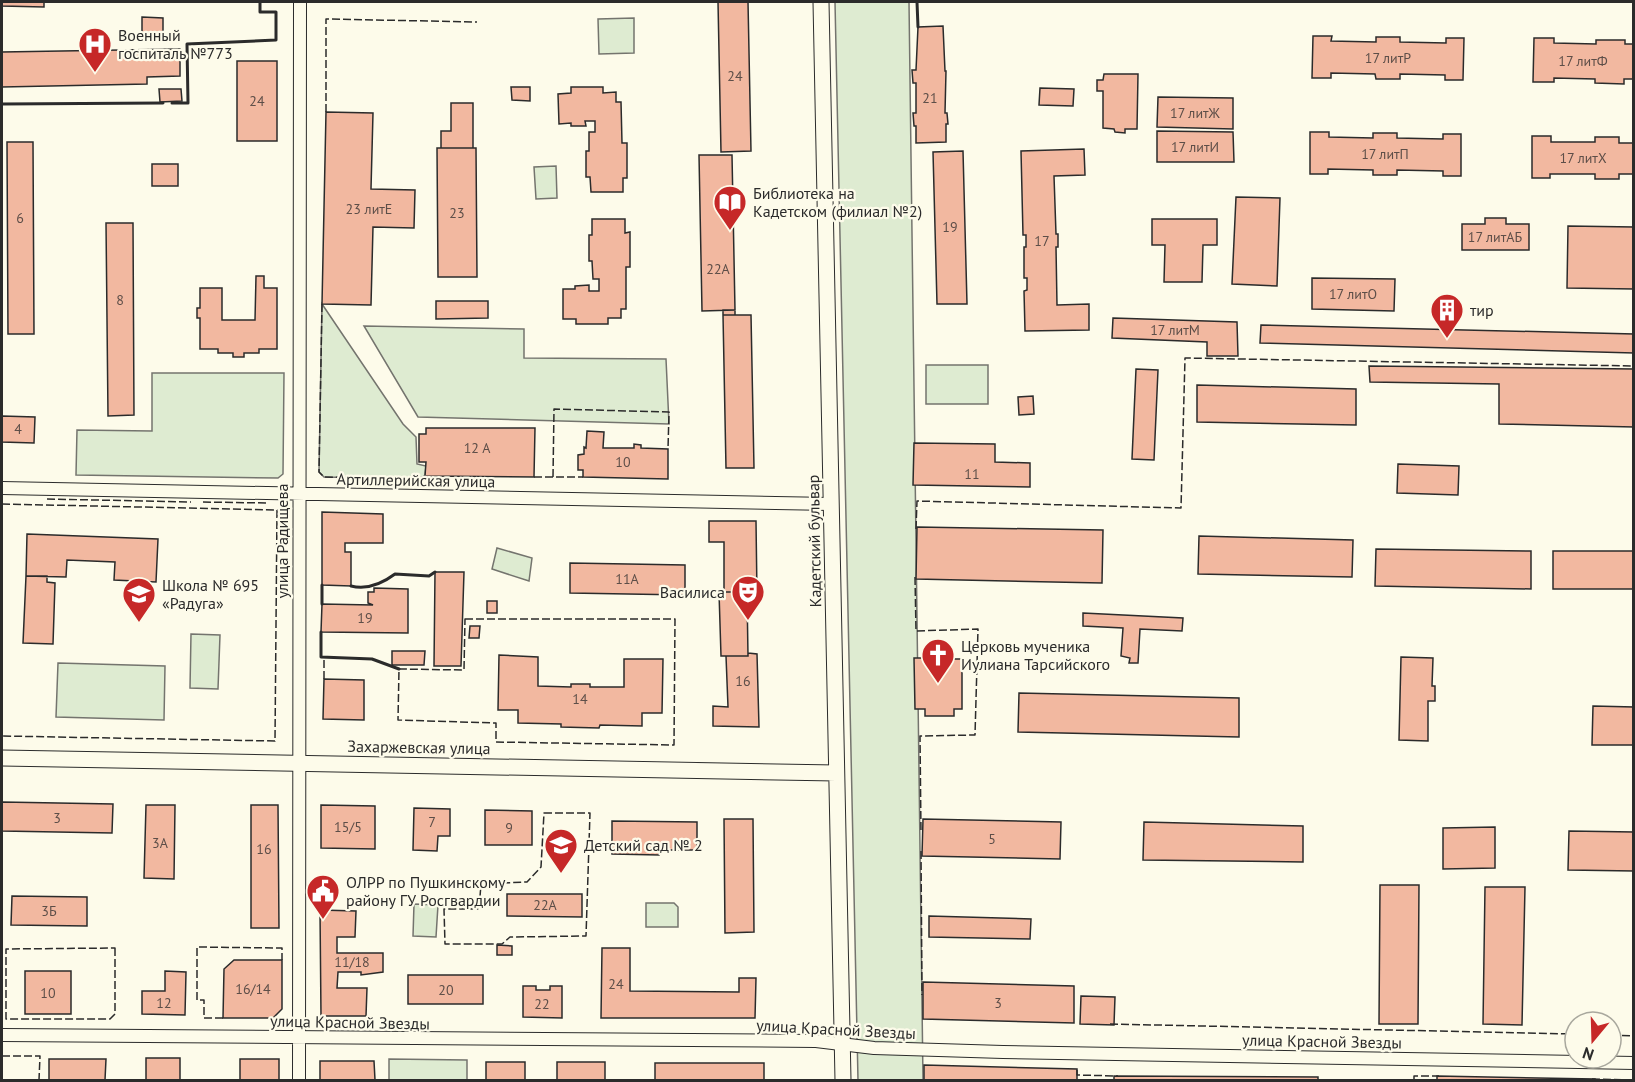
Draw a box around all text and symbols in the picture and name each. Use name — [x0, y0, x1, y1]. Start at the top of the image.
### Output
place label: Военный госпиталь №773 — [118, 25, 233, 63]
hospital icon: Военный госпиталь №773 — [77, 26, 113, 73]
house number: 17 литР — [1365, 49, 1411, 67]
house number: 17 литФ — [1558, 52, 1608, 70]
house number: 24 — [727, 67, 743, 85]
house number: 21 — [922, 89, 938, 107]
house number: 24 — [249, 92, 265, 110]
house number: 17 литЖ — [1170, 104, 1221, 122]
house number: 17 литИ — [1171, 138, 1219, 156]
house number: 17 литП — [1361, 145, 1409, 163]
house number: 17 литХ — [1559, 149, 1607, 167]
place label: Библиотека на Кадетском (филиал №2) — [753, 183, 922, 221]
library icon: Библиотека на Кадетском (филиал №2) — [712, 184, 748, 231]
house number: 23 литЕ — [346, 200, 392, 218]
house number: 23 — [449, 204, 465, 222]
house number: 6 — [16, 209, 24, 227]
house number: 19 — [942, 218, 958, 236]
house number: 17 литАБ — [1468, 228, 1522, 246]
house number: 17 — [1034, 232, 1050, 250]
house number: 22А — [706, 260, 731, 278]
house number: 17 литО — [1329, 285, 1377, 303]
house number: 8 — [116, 291, 124, 309]
building icon: тир — [1429, 292, 1465, 339]
place label: тир — [1470, 300, 1494, 320]
house number: 17 литМ — [1150, 321, 1200, 339]
house number: 4 — [14, 420, 22, 438]
house number: 12 А — [464, 439, 491, 457]
house number: 10 — [615, 453, 631, 471]
house number: 11 — [964, 465, 980, 483]
street label: Артиллерийская улица — [337, 469, 495, 491]
street label: Кадетский бульвар — [803, 474, 825, 608]
street label: улица Радищева — [272, 484, 292, 598]
house number: 11А — [615, 570, 640, 588]
theatre icon: Василиса — [730, 574, 766, 621]
place label: Школа № 695 «Радуга» — [162, 575, 259, 613]
school or university icon: Школа № 695 «Радуга» — [121, 576, 157, 623]
place label: Василиса — [660, 582, 725, 602]
house number: 19 — [357, 609, 373, 627]
place label: Церковь мученика Иулиана Тарсийского — [961, 636, 1110, 674]
church icon: Церковь мученика Иулиана Тарсийского — [920, 637, 956, 684]
house number: 16 — [735, 672, 751, 690]
house number: 14 — [572, 690, 588, 708]
street label: Захаржевская улица — [347, 736, 491, 758]
house number: 3 — [53, 809, 61, 827]
house number: 7 — [428, 813, 436, 831]
house number: 15/5 — [334, 818, 362, 836]
house number: 9 — [505, 819, 513, 837]
school or university icon: Детский сад № 2 — [543, 827, 579, 874]
house number: 5 — [988, 830, 996, 848]
house number: 3А — [152, 834, 169, 852]
place label: Детский сад № 2 — [584, 835, 703, 855]
house number: 16 — [256, 840, 272, 858]
place label: ОЛРР по Пушкинскому району ГУ Росгвардии — [346, 872, 506, 910]
public building icon: ОЛРР по Пушкинскому району ГУ Росгвардии — [305, 873, 341, 920]
house number: 22А — [533, 896, 558, 914]
house number: 3Б — [41, 902, 57, 920]
house number: 11/18 — [334, 953, 370, 971]
house number: 24 — [608, 975, 624, 993]
house number: 16/14 — [235, 980, 271, 998]
house number: 20 — [438, 981, 454, 999]
house number: 10 — [40, 984, 56, 1002]
house number: 12 — [156, 994, 172, 1012]
house number: 3 — [994, 994, 1002, 1012]
house number: 22 — [534, 995, 550, 1013]
north arrow — [1563, 1010, 1623, 1070]
street label: улица Красной Звезды — [270, 1011, 430, 1033]
street label: улица Красной Звезды — [756, 1015, 916, 1043]
street label: улица Красной Звезды — [1242, 1030, 1402, 1052]
text: N — [1580, 1043, 1596, 1065]

